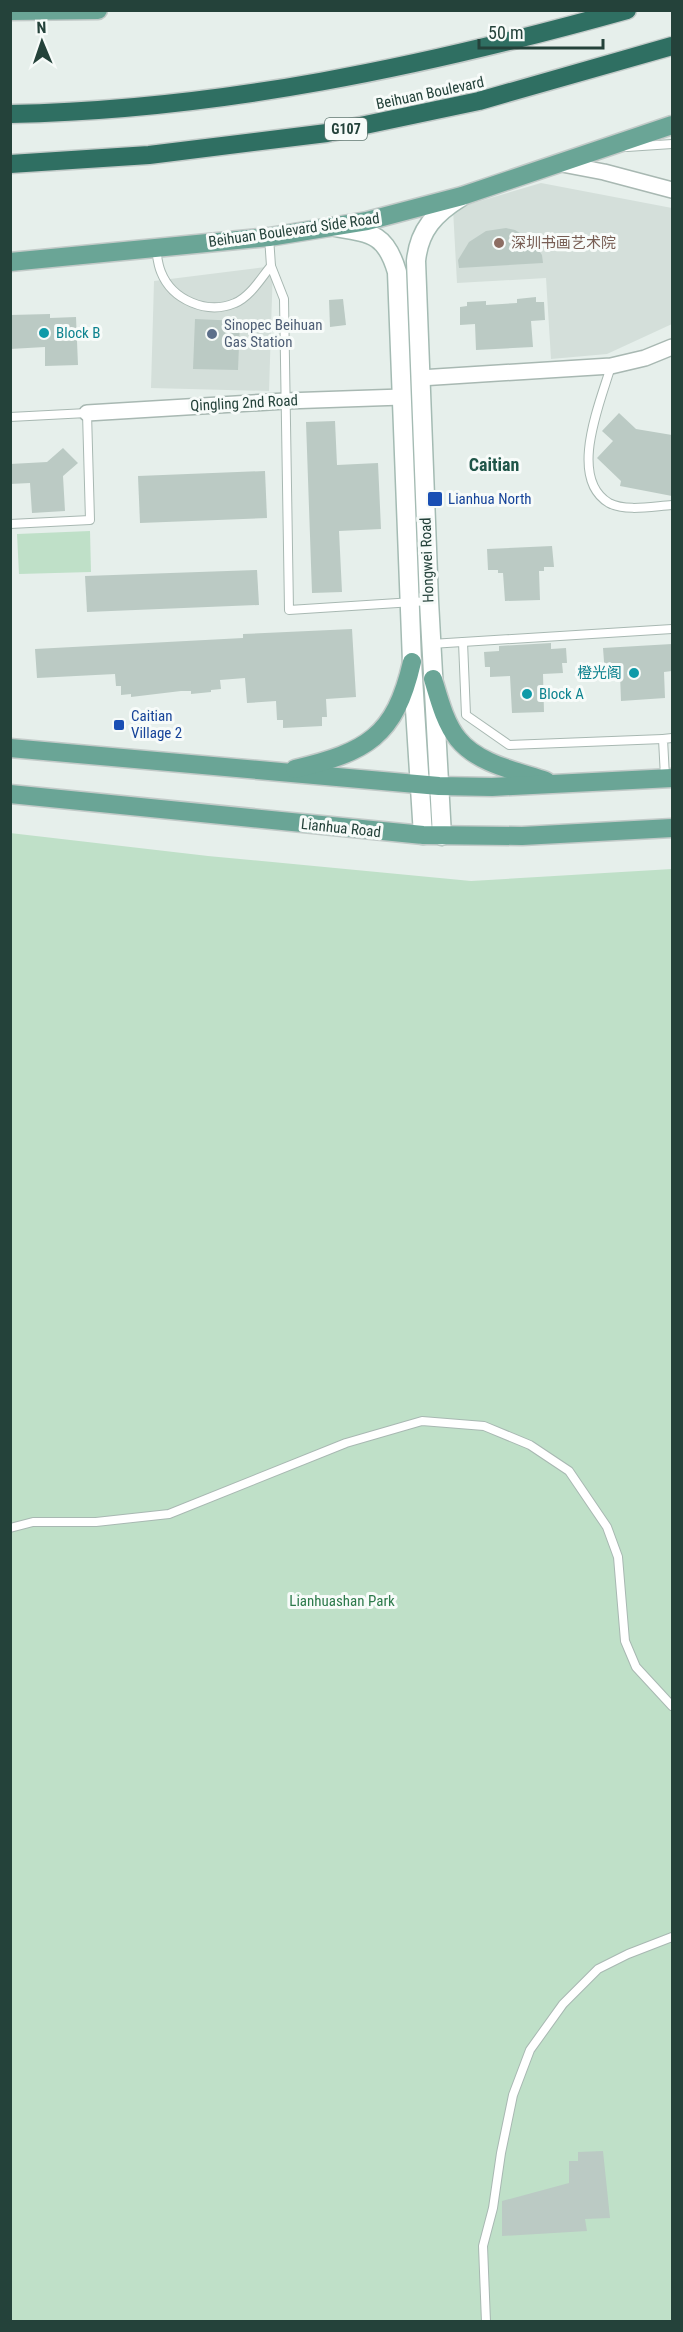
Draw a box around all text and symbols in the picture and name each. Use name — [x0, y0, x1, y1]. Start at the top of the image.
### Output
north arrow — [12, 12, 72, 72]
scale bar — [479, 12, 604, 50]
text: N — [36, 18, 47, 37]
text: 50 m — [488, 22, 523, 43]
street label: Beihuan Boulevard — [374, 73, 486, 113]
road number: G107 — [325, 118, 367, 140]
street label: Beihuan Boulevard Side Road — [207, 209, 381, 251]
place label: 深圳书画艺术院 — [511, 234, 616, 252]
marker: 深圳书画艺术院 — [492, 236, 506, 250]
place label: Sinopec Beihuan Gas Station — [224, 316, 322, 351]
place label: Block B — [56, 324, 100, 342]
marker: Block B — [37, 326, 51, 340]
marker: Sinopec Beihuan Gas Station — [205, 327, 219, 341]
street label: Qingling 2nd Road — [190, 391, 298, 415]
district label: Caitian — [469, 454, 519, 475]
marker: Lianhua North — [426, 490, 444, 508]
place label: Lianhua North — [448, 490, 532, 508]
street label: Hongwei Road — [417, 517, 437, 603]
place label: 橙光阁 — [577, 664, 622, 682]
marker: 橙光阁 — [627, 666, 641, 680]
place label: Block A — [539, 685, 584, 703]
marker: Block A — [520, 687, 534, 701]
place label: Caitian Village 2 — [131, 707, 182, 742]
marker: Caitian Village 2 — [112, 718, 126, 732]
street label: Lianhua Road — [300, 815, 382, 841]
park label: Lianhuashan Park — [289, 1592, 395, 1610]

